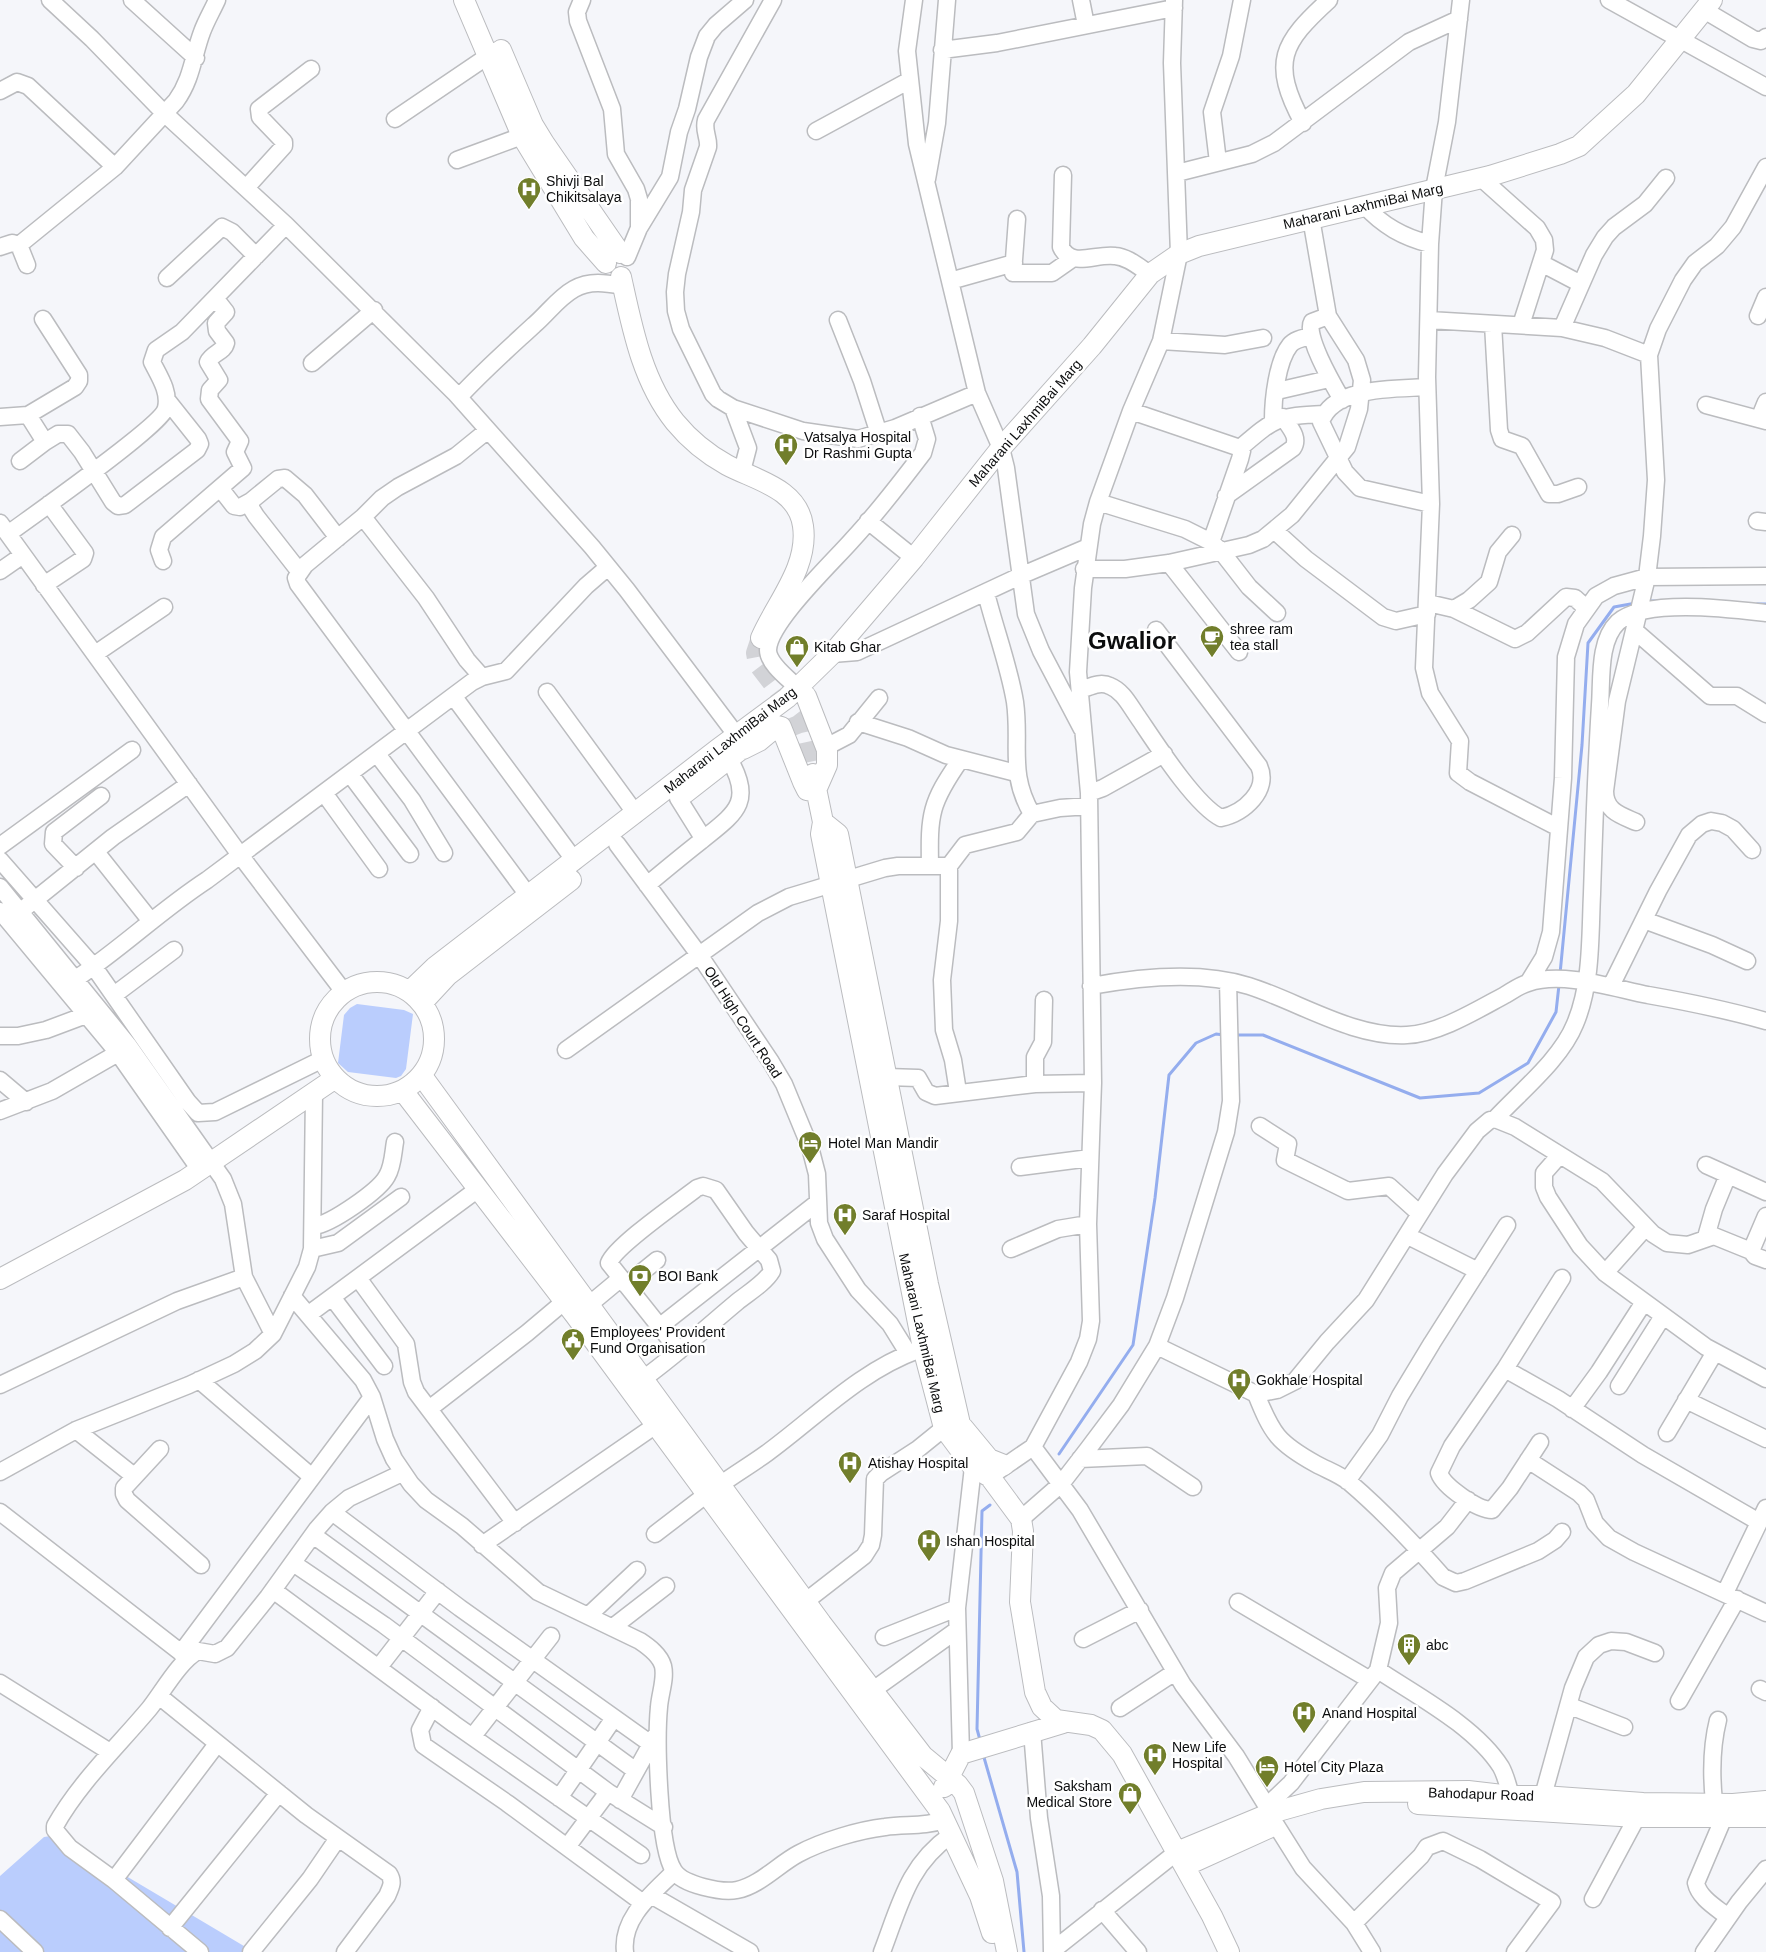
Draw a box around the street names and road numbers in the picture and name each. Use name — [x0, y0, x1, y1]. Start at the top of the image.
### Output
street label: Maharani LaxhmiBai Marg — [1282, 180, 1444, 232]
street label: Maharani LaxhmiBai Marg — [965, 356, 1085, 490]
street label: Maharani LaxhmiBai Marg — [661, 683, 799, 797]
street label: Old High Court Road — [701, 963, 785, 1081]
street label: Maharani LaxhmiBai Marg — [896, 1252, 948, 1414]
street label: Bahodapur Road — [1428, 1784, 1534, 1804]

